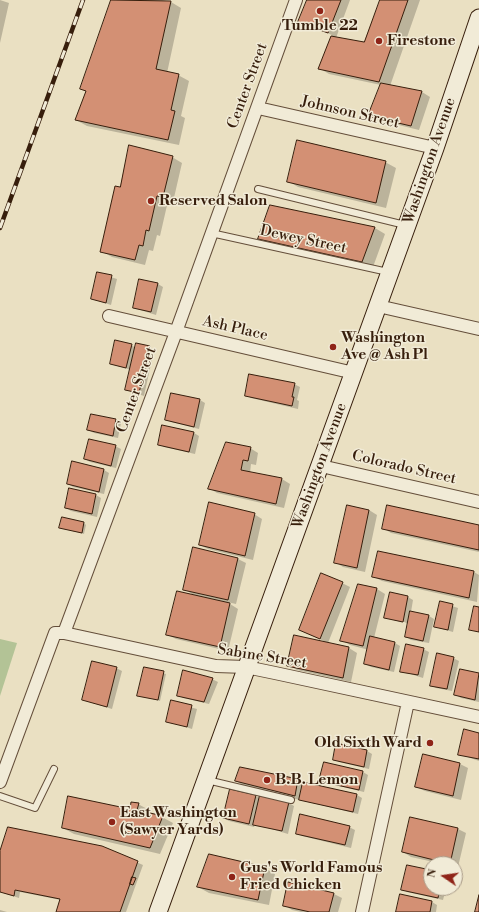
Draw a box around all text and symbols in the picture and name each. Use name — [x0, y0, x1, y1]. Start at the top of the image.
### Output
marker: Tumble 22 — [315, 6, 325, 16]
place label: Tumble 22 — [282, 17, 358, 35]
place label: Firestone — [387, 32, 456, 50]
marker: Firestone — [374, 36, 384, 46]
street label: Center Street — [224, 41, 272, 131]
street label: Johnson Street — [299, 93, 401, 133]
street label: Washington Avenue — [400, 95, 460, 227]
place label: Reserved Salon — [159, 192, 267, 210]
marker: Reserved Salon — [146, 196, 156, 206]
street label: Dewey Street — [258, 222, 348, 258]
street label: Ash Place — [201, 313, 269, 345]
place label: Washington Ave @ Ash Pl — [341, 329, 428, 364]
marker: Washington Ave @ Ash Pl — [328, 342, 338, 352]
street label: Center Street — [113, 345, 161, 435]
street label: Washington Avenue — [289, 401, 351, 531]
street label: Colorado Street — [350, 447, 458, 489]
street label: Sabine Street — [216, 641, 308, 673]
place label: Old Sixth Ward — [314, 734, 422, 752]
marker: Old Sixth Ward — [425, 738, 435, 748]
place label: B.B. Lemon — [275, 771, 358, 789]
marker: B.B. Lemon — [262, 775, 272, 785]
place label: East Washington (Sawyer Yards) — [120, 804, 237, 839]
marker: East Washington (Sawyer Yards) — [107, 817, 117, 827]
north arrow — [423, 856, 463, 896]
place label: Gus's World Famous Fried Chicken — [240, 859, 382, 894]
text: N — [424, 868, 440, 879]
marker: Gus's World Famous Fried Chicken — [227, 872, 237, 882]

